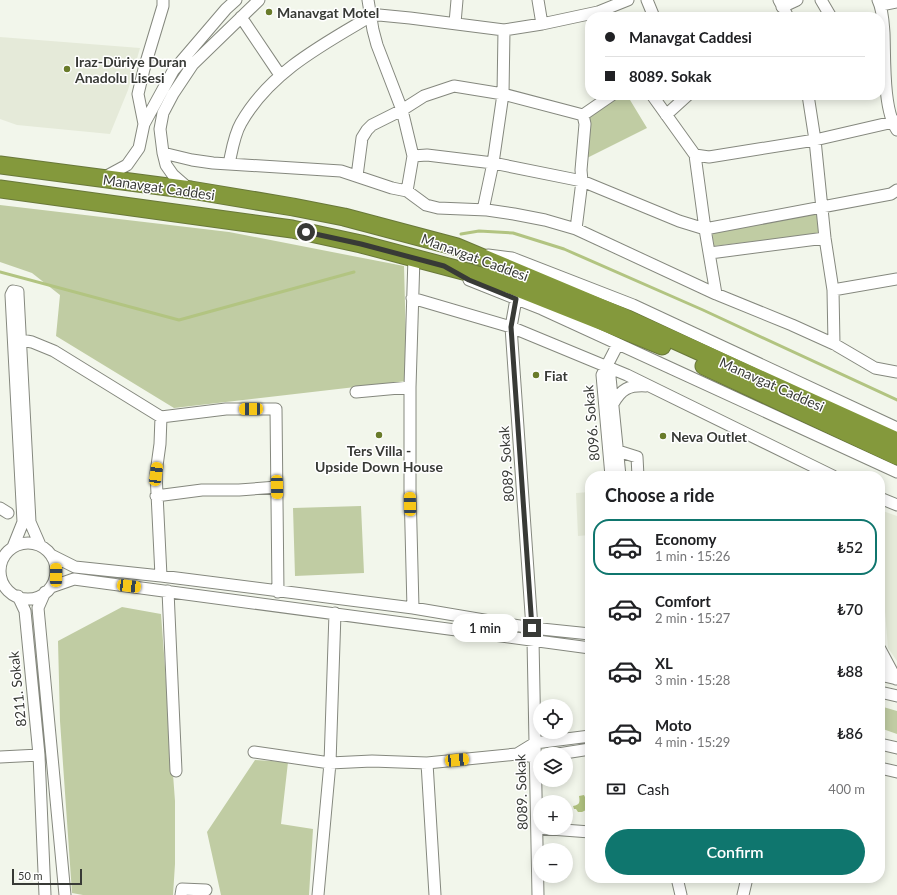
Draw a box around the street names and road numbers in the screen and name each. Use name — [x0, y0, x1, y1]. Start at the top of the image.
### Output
street label: Manavgat Caddesi — [102, 171, 216, 203]
street label: Manavgat Caddesi — [419, 230, 531, 284]
street label: Manavgat Caddesi — [717, 353, 827, 415]
street label: 8096. Sokak — [579, 384, 603, 462]
street label: 8089. Sokak — [495, 425, 517, 503]
street label: 8211. Sokak — [4, 649, 29, 728]
street label: 8089. Sokak — [511, 753, 531, 830]

